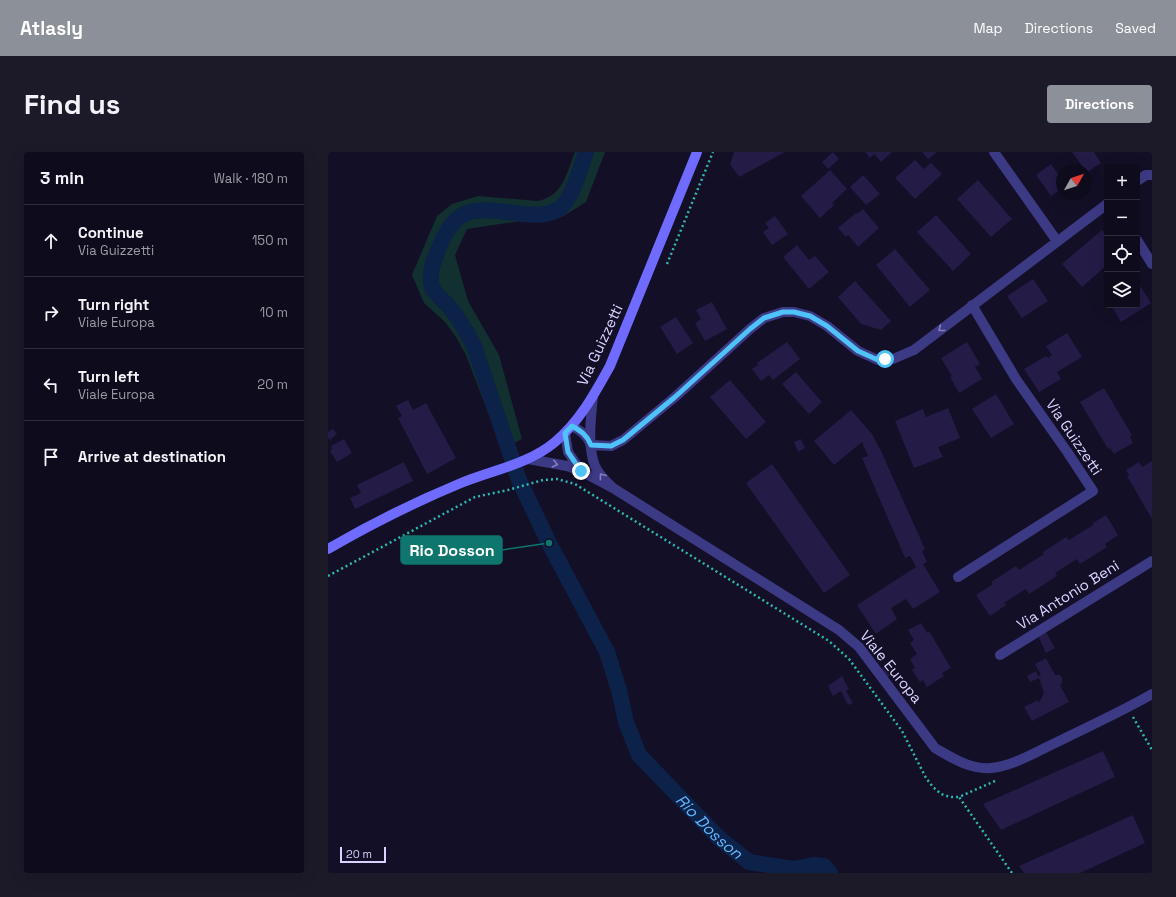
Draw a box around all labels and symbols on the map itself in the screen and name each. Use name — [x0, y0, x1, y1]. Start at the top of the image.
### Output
north arrow — [1056, 164, 1092, 200]
street label: Via Guizzetti — [572, 301, 627, 389]
one-way arrow — [939, 324, 946, 331]
route start — [876, 350, 894, 368]
street label: Via Guizzetti — [1042, 395, 1107, 478]
one-way arrow — [552, 459, 558, 467]
route end — [572, 462, 590, 480]
one-way arrow — [600, 473, 607, 480]
callout: Rio Dosson — [401, 536, 502, 564]
text: Rio Dosson — [409, 540, 495, 561]
street label: Via Antonio Beni — [1013, 555, 1122, 634]
street label: Viale Europa — [856, 626, 927, 707]
water label: Rio Dosson — [671, 790, 748, 865]
scale bar — [340, 845, 386, 864]

